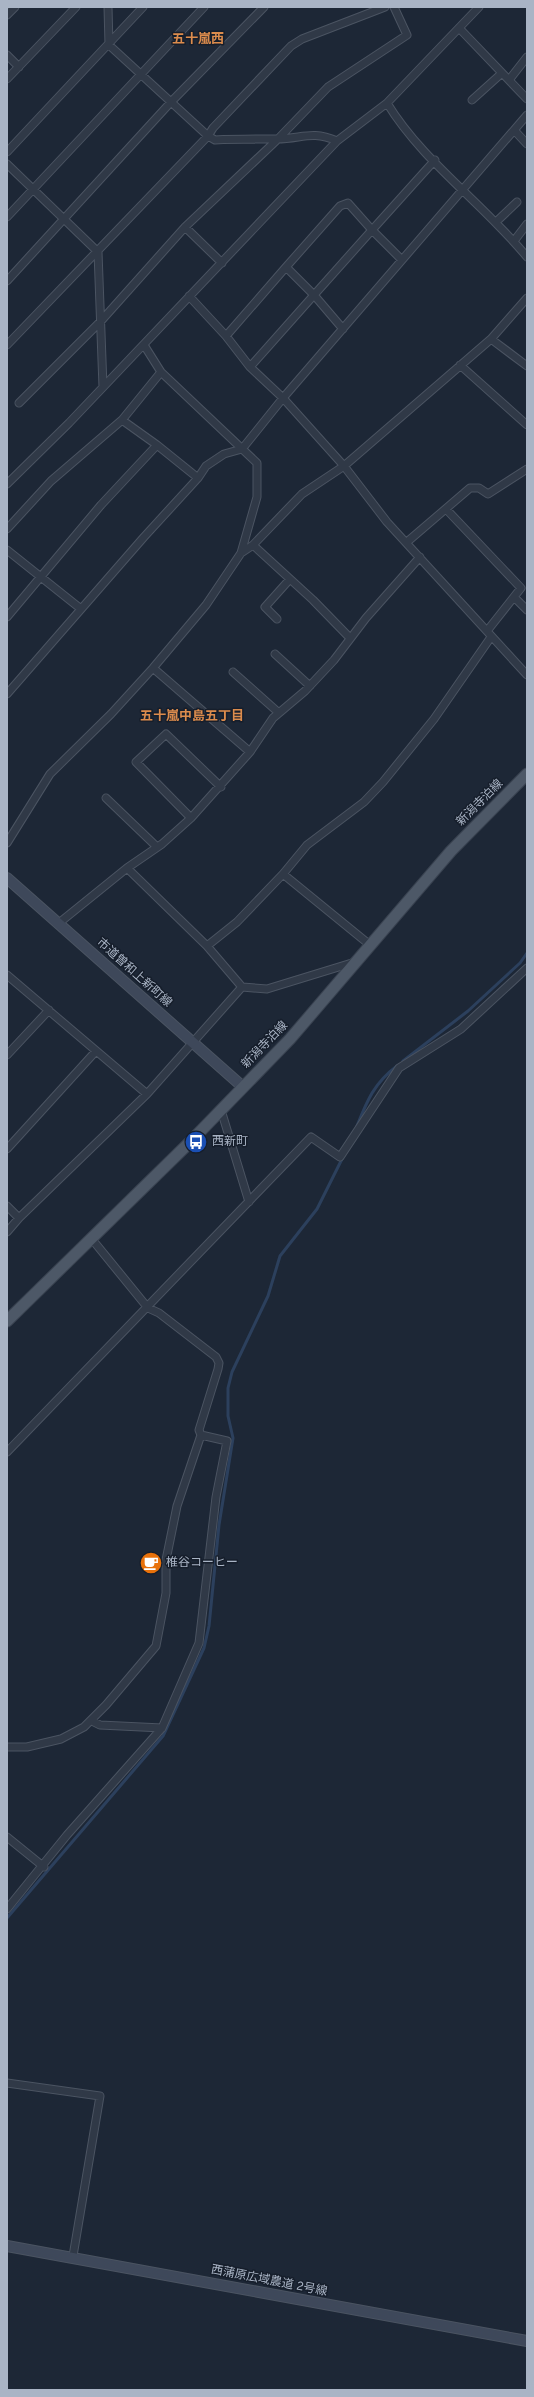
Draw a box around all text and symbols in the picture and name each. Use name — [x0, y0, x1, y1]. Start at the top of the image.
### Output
district label: 五十嵐西 — [172, 32, 224, 48]
district label: 五十嵐中島五丁目 — [140, 709, 244, 725]
street label: 新潟寺泊線 — [453, 776, 507, 830]
street label: 市道曽和上新町線 — [93, 935, 175, 1011]
street label: 新潟寺泊線 — [238, 1018, 292, 1072]
bus stop icon: 西新町 — [183, 1129, 209, 1155]
place label: 西新町 — [212, 1134, 248, 1150]
cafe icon: 椎谷コーヒー — [138, 1550, 164, 1576]
place label: 椎谷コーヒー — [166, 1555, 238, 1571]
street label: 西蒲原広域農道 2号線 — [209, 2262, 329, 2300]

